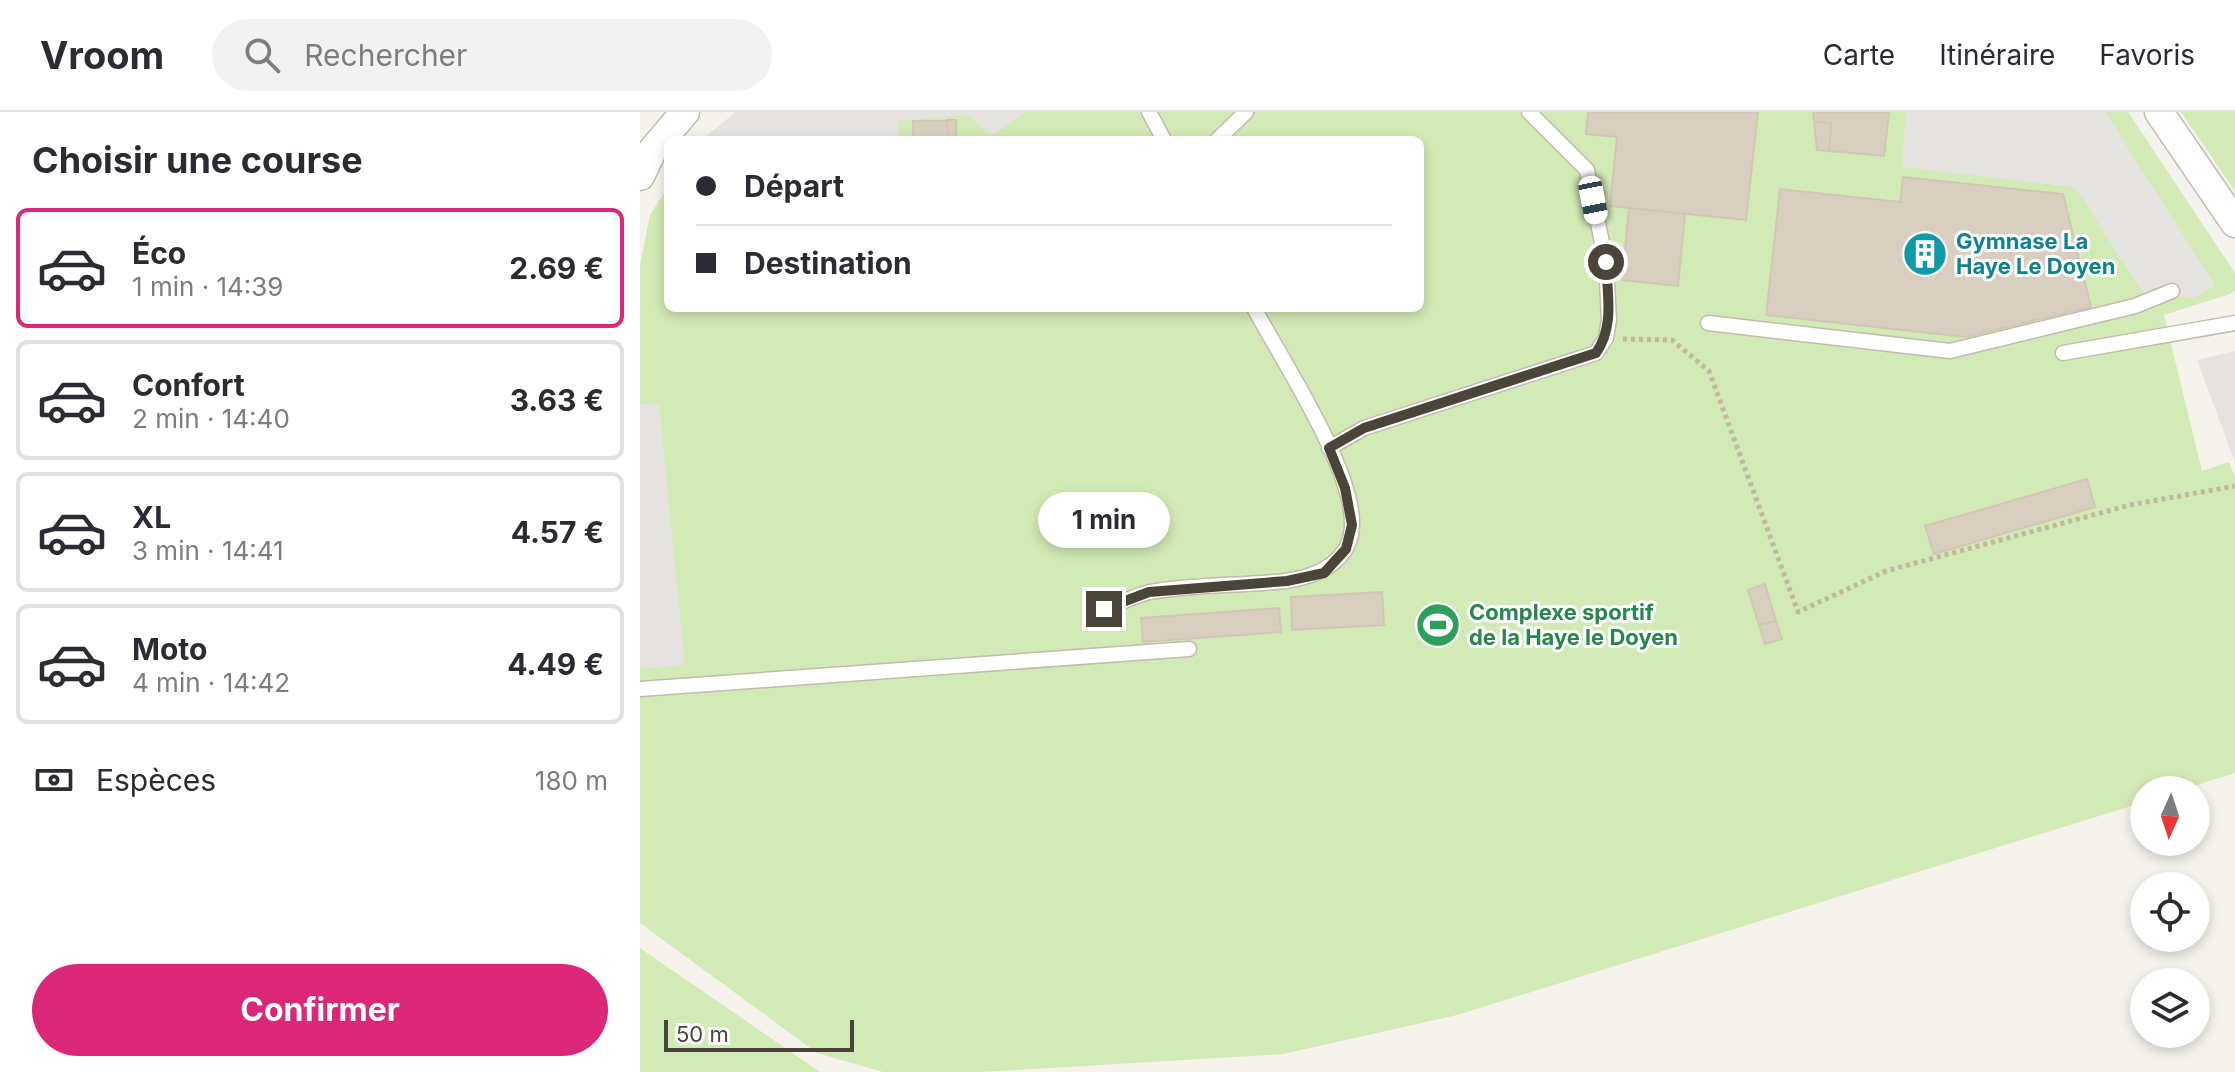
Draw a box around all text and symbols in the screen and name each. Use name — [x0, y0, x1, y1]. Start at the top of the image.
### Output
search box — [212, 19, 772, 91]
text: Vroom — [40, 32, 164, 78]
icon: search — [240, 33, 284, 77]
text: Rechercher — [304, 37, 467, 73]
text: Carte — [1823, 38, 1895, 72]
text: Itinéraire — [1939, 38, 2055, 72]
text: Favoris — [2099, 38, 2195, 72]
text: Choisir une course — [32, 138, 363, 182]
text: Départ — [744, 168, 844, 204]
car — [1577, 174, 1609, 226]
place label: Gymnase La Haye Le Doyen — [1956, 228, 2115, 279]
building icon: Gymnase La Haye Le Doyen — [1901, 230, 1949, 278]
icon: car — [36, 232, 108, 304]
text: Éco — [132, 235, 186, 271]
route start — [1588, 244, 1624, 280]
text: Destination — [744, 245, 912, 281]
text: 2.69 € — [509, 250, 604, 286]
text: 1 min · 14:39 — [132, 271, 283, 302]
icon: car — [36, 364, 108, 436]
text: Confort — [132, 367, 245, 403]
text: 3.63 € — [510, 382, 604, 418]
text: 2 min · 14:40 — [132, 403, 290, 434]
callout: 1 min — [1038, 493, 1170, 549]
icon: car — [36, 496, 108, 568]
text: XL — [132, 499, 171, 535]
text: 1 min — [1072, 504, 1136, 535]
text: 4.57 € — [511, 514, 604, 550]
text: 3 min · 14:41 — [132, 535, 284, 566]
route end — [1086, 591, 1122, 627]
place label: Complexe sportif de la Haye le Doyen — [1469, 599, 1678, 650]
sports icon: Complexe sportif de la Haye le Doyen — [1414, 601, 1462, 649]
icon: car — [36, 628, 108, 700]
text: Moto — [132, 631, 207, 667]
text: 4.49 € — [507, 646, 604, 682]
text: 4 min · 14:42 — [132, 667, 290, 698]
icon: cash — [32, 758, 76, 802]
text: Espèces — [96, 762, 216, 798]
text: 180 m — [535, 765, 608, 796]
north arrow — [2130, 776, 2210, 856]
map controls — [2130, 776, 2210, 1048]
button: locate — [2130, 872, 2210, 952]
button: Confirmer — [32, 964, 608, 1056]
button: layers — [2130, 968, 2210, 1048]
scale bar — [664, 1016, 854, 1052]
text: 50 m — [676, 1021, 729, 1047]

